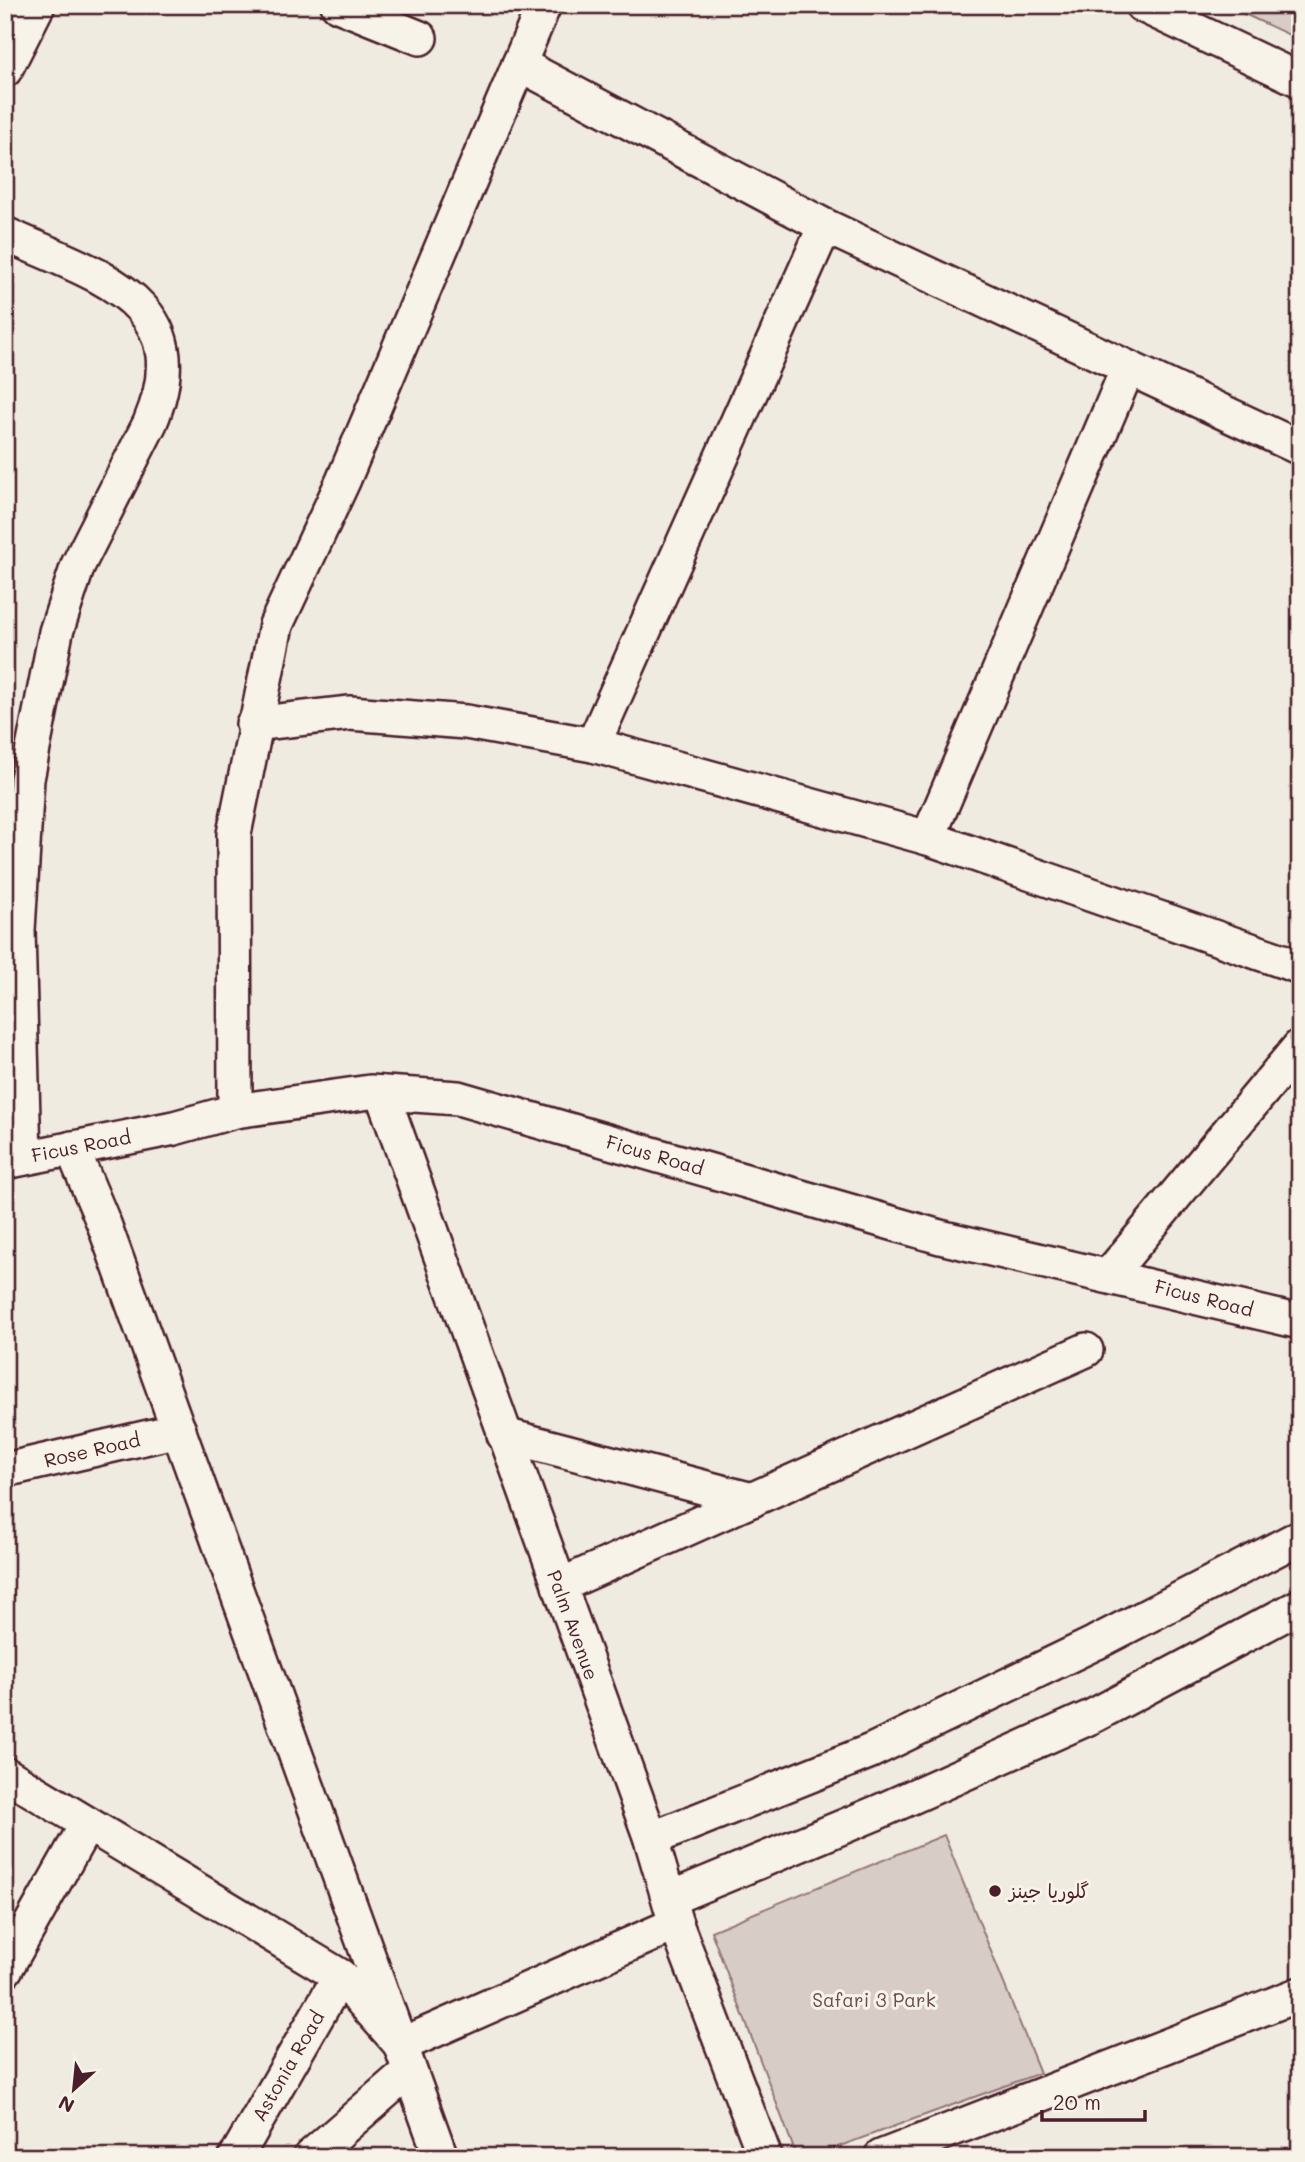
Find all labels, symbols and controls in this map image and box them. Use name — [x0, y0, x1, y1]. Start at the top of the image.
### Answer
street label: Ficus Road — [29, 1124, 133, 1167]
street label: Ficus Road — [603, 1129, 707, 1180]
street label: Ficus Road — [1152, 1273, 1256, 1322]
street label: Rose Road — [41, 1426, 142, 1473]
street label: Palm Avenue — [542, 1566, 605, 1683]
place label: گلوریا جینز — [1007, 1878, 1089, 1904]
marker: گلوریا جینز — [987, 1883, 1003, 1899]
park label: Safari 3 Park — [812, 1987, 936, 2012]
street label: Astonia Road — [246, 2006, 329, 2126]
north arrow — [38, 2054, 108, 2124]
scale bar — [1042, 2078, 1146, 2122]
text: 20 m — [1053, 2088, 1101, 2115]
text: N — [54, 2090, 78, 2119]

